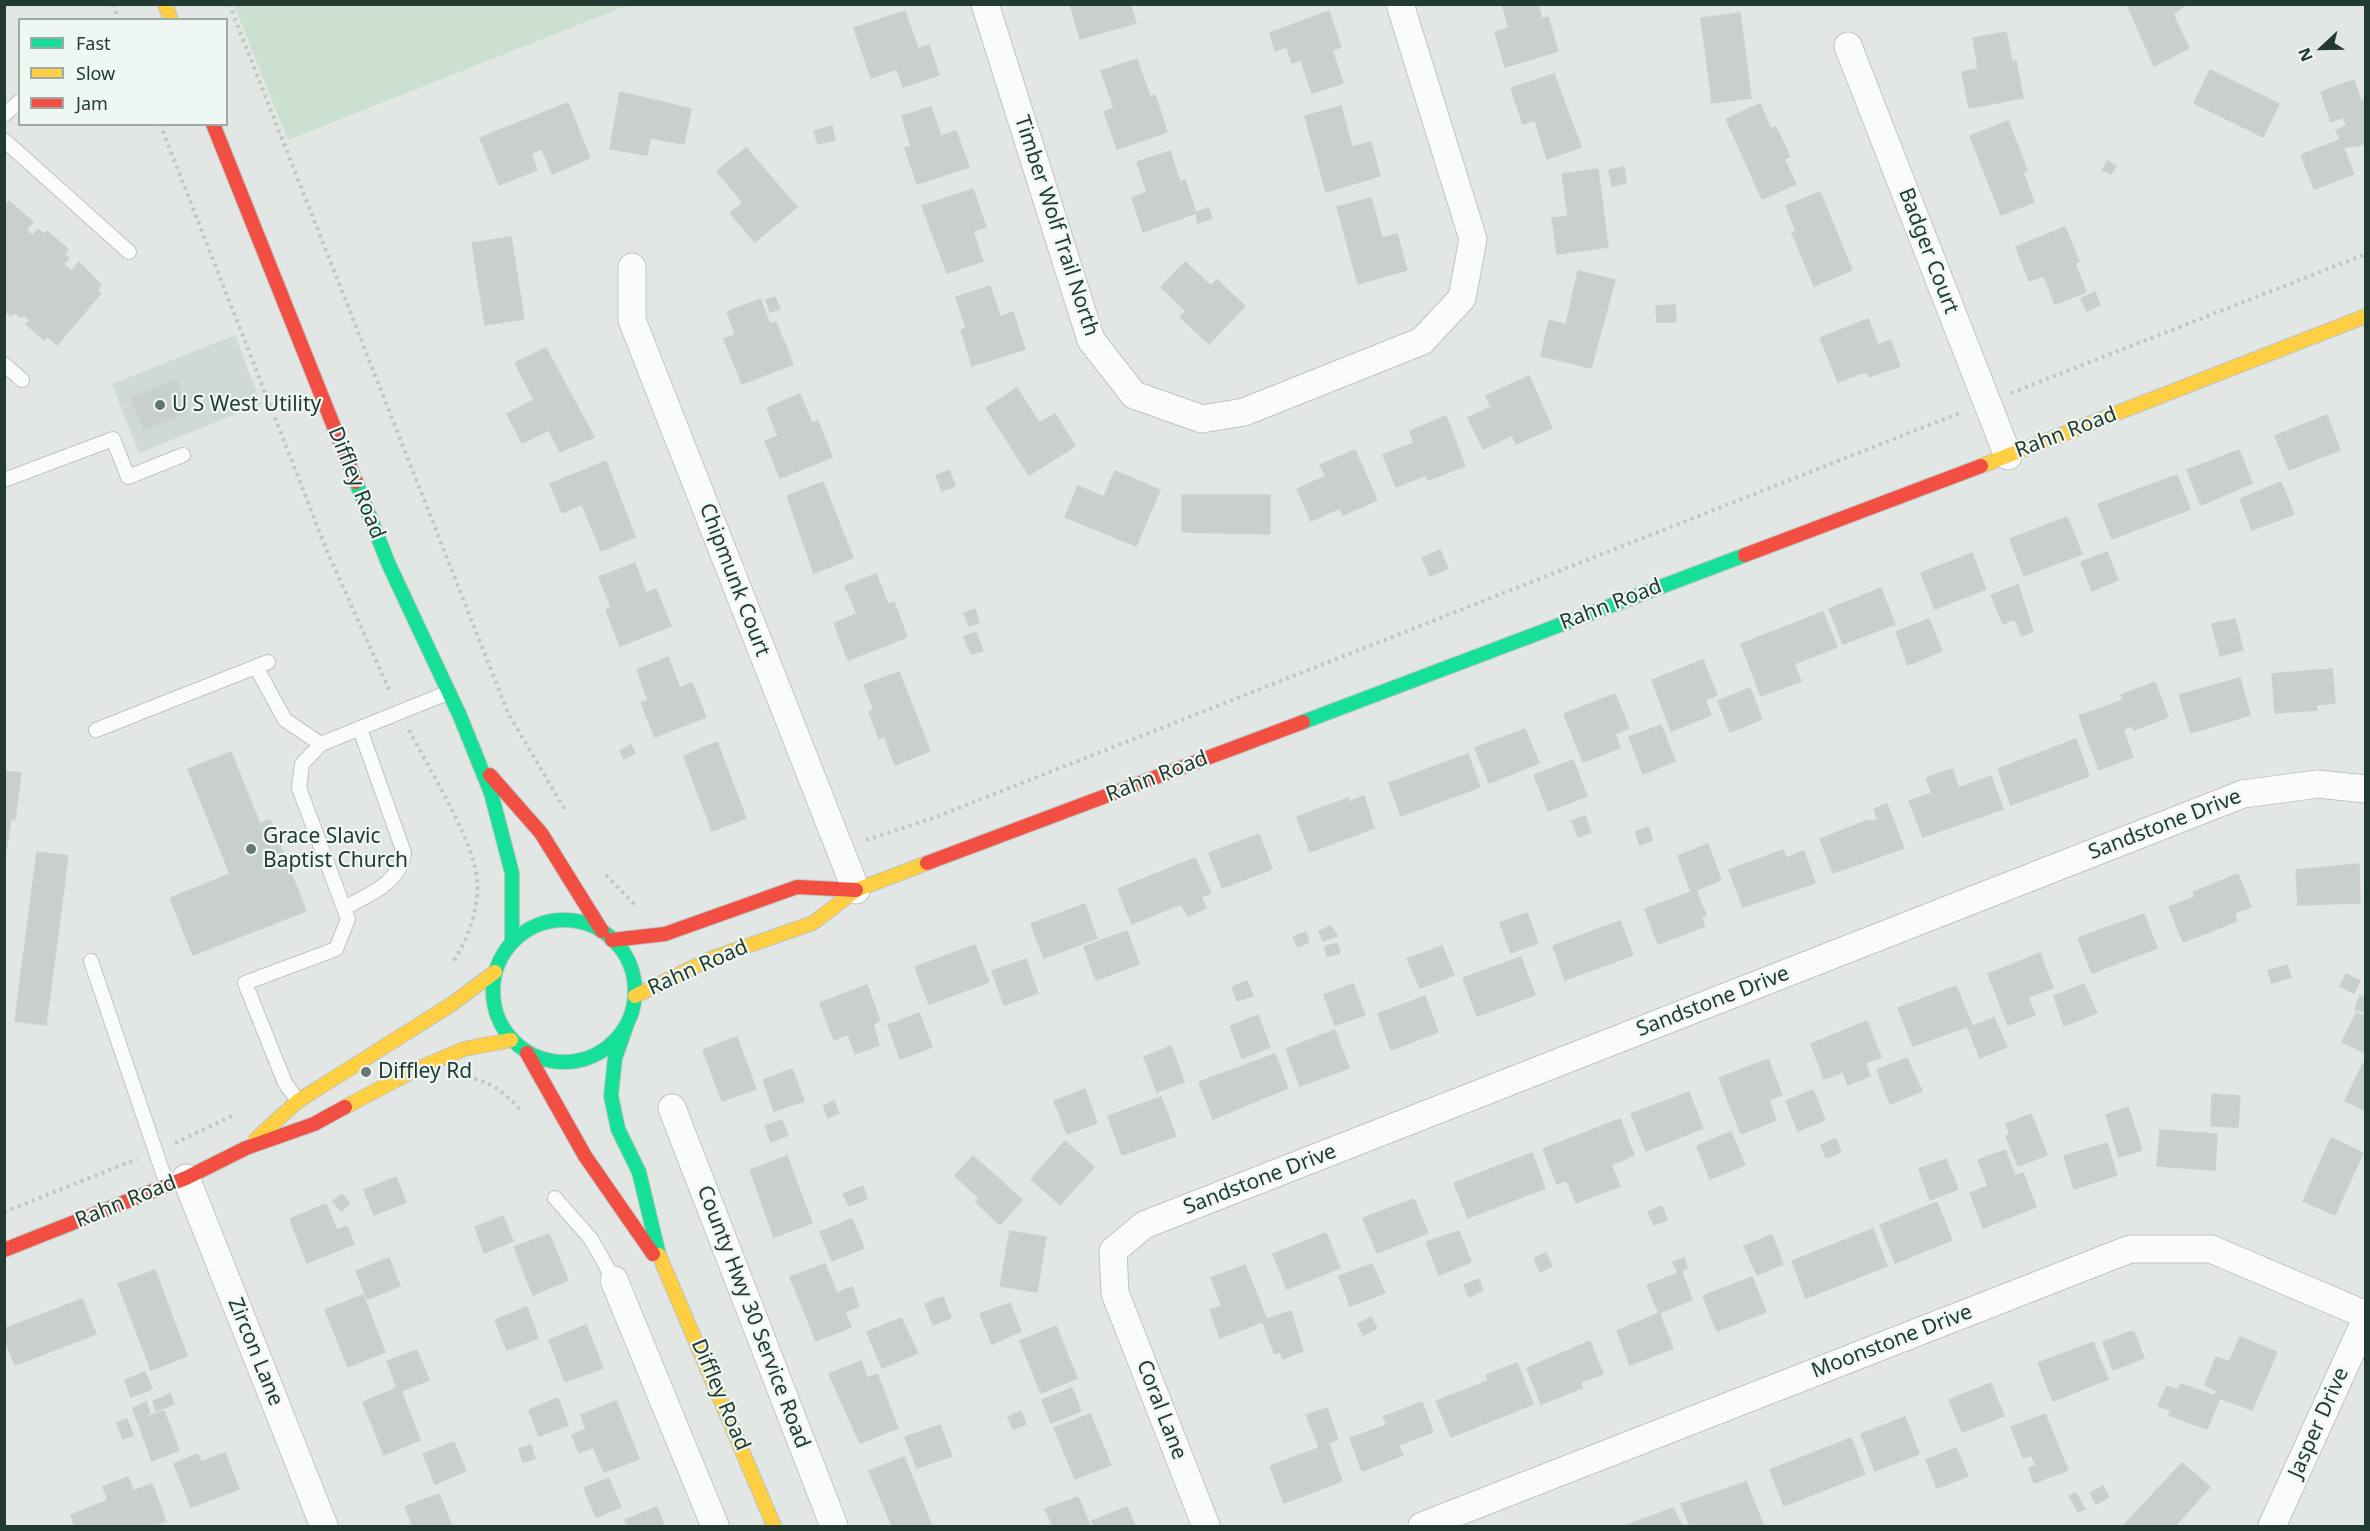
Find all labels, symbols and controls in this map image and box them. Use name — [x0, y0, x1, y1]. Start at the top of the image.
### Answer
legend — [18, 18, 228, 126]
north arrow — [2292, 18, 2352, 78]
text: Fast — [76, 31, 111, 55]
text: N — [2293, 45, 2318, 65]
text: Slow — [76, 61, 115, 85]
text: Jam — [76, 91, 108, 115]
street label: Timber Wolf Trail North — [1008, 113, 1104, 339]
street label: Badger Court — [1893, 185, 1963, 317]
place label: U S West Utility — [172, 392, 321, 418]
marker: U S West Utility — [153, 398, 167, 412]
street label: Rahn Road — [2012, 402, 2120, 464]
street label: Diffley Road — [322, 423, 390, 543]
street label: Chipmunk Court — [693, 500, 775, 660]
street label: Rahn Road — [1557, 574, 1665, 636]
street label: Rahn Road — [1103, 746, 1211, 808]
street label: Sandstone Drive — [2085, 784, 2245, 866]
place label: Grace Slavic Baptist Church — [263, 824, 408, 874]
marker: Grace Slavic Baptist Church — [244, 842, 258, 856]
street label: Rahn Road — [644, 935, 752, 1001]
street label: Sandstone Drive — [1633, 961, 1793, 1043]
place label: Diffley Rd — [378, 1059, 472, 1085]
marker: Diffley Rd — [359, 1065, 373, 1079]
street label: Sandstone Drive — [1180, 1139, 1340, 1221]
street label: Rahn Road — [72, 1170, 180, 1234]
street label: County Hwy 30 Service Road — [691, 1182, 815, 1452]
street label: Zircon Lane — [222, 1294, 288, 1410]
street label: Moonstone Drive — [1808, 1300, 1976, 1384]
street label: Diffley Road — [685, 1335, 755, 1455]
street label: Coral Lane — [1131, 1357, 1191, 1463]
street label: Jasper Drive — [2283, 1364, 2355, 1482]

